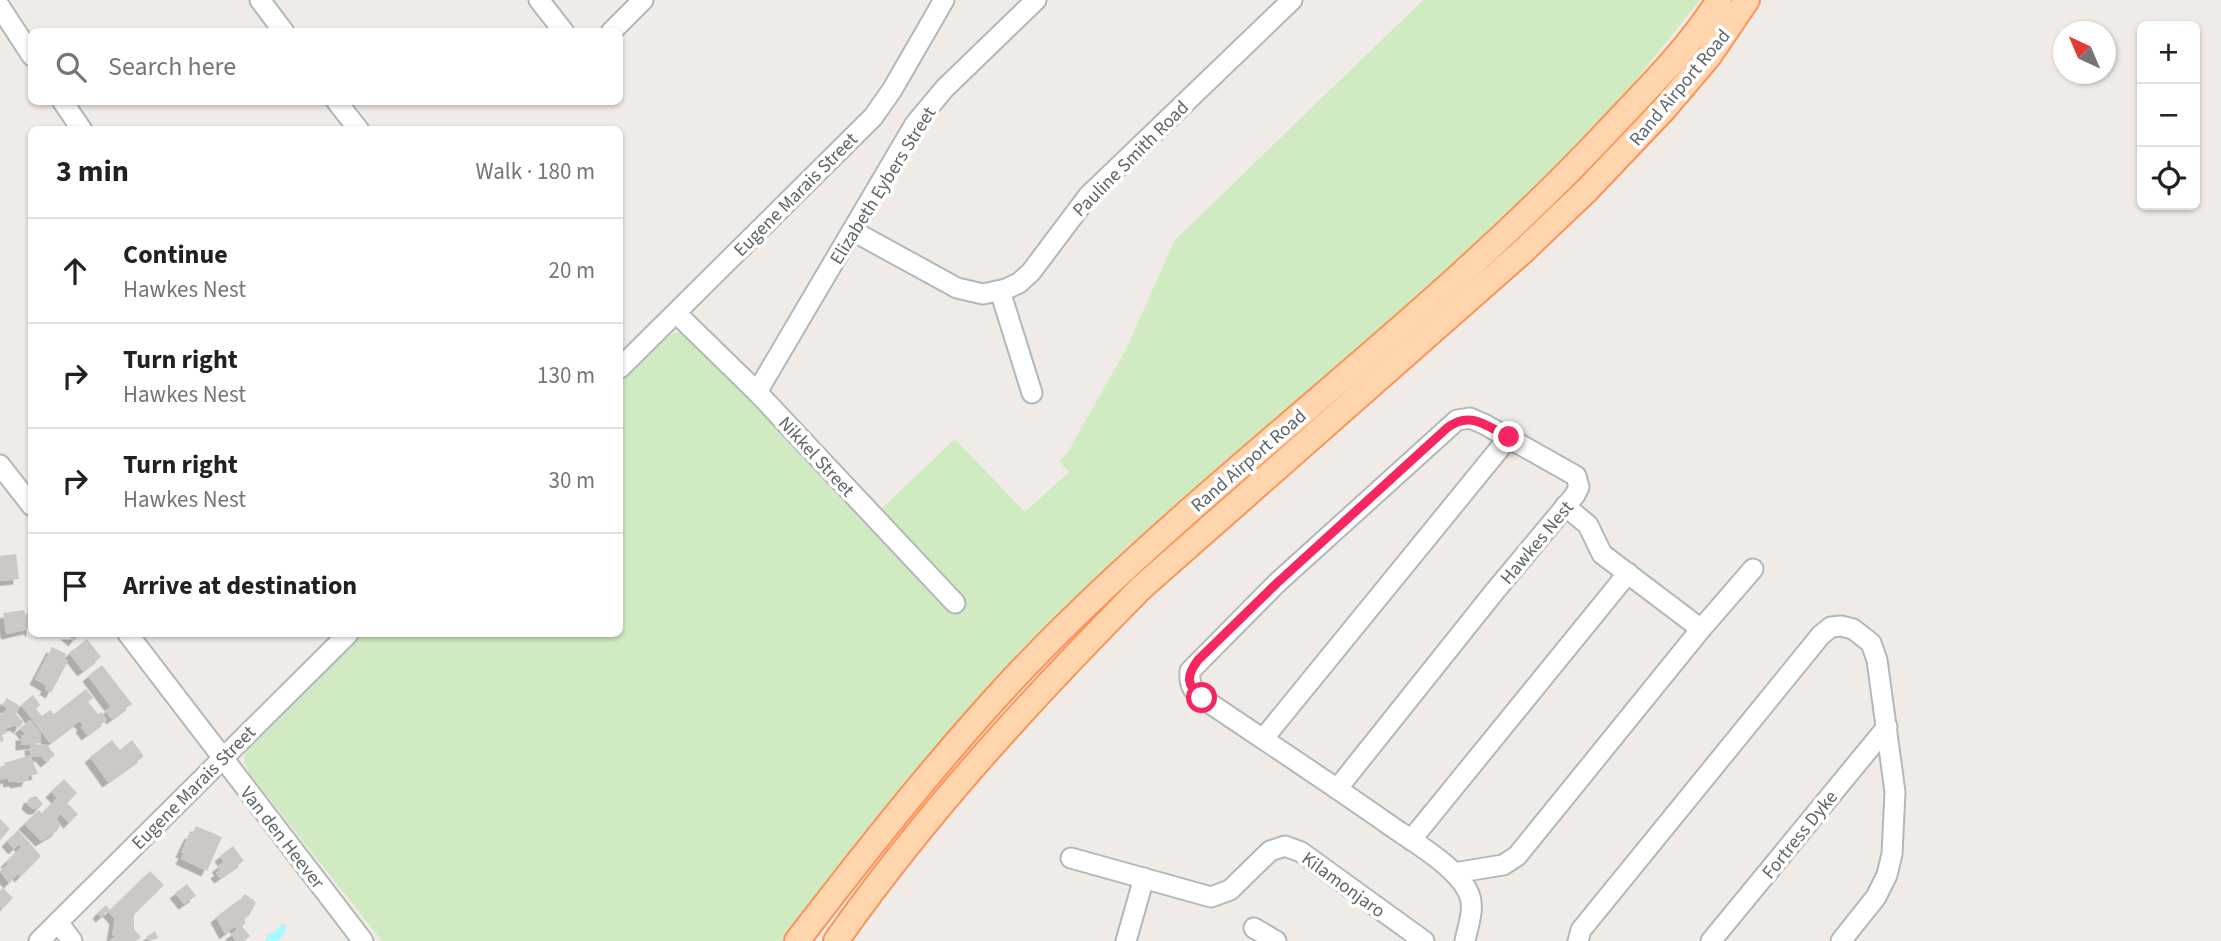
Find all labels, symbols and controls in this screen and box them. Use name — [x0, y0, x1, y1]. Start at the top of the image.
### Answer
north arrow — [2053, 21, 2116, 84]
map controls — [2137, 21, 2200, 210]
button: + — [2137, 21, 2200, 84]
street label: Rand Airport Road — [1623, 24, 1737, 152]
search box — [28, 28, 623, 105]
icon: search — [52, 48, 90, 86]
text: Search here — [108, 48, 236, 85]
button: − — [2137, 84, 2200, 147]
street label: Pauline Smith Road — [1067, 95, 1195, 223]
street label: Elizabeth Eybers Street — [824, 101, 943, 270]
street label: Eugene Marais Street — [728, 126, 865, 263]
button: locate — [2137, 147, 2200, 210]
text: 3 min — [56, 150, 129, 193]
text: Walk · 180 m — [476, 155, 595, 188]
text: Continue — [123, 236, 228, 273]
icon: ahead — [56, 252, 94, 290]
text: 20 m — [548, 254, 595, 287]
text: Hawkes Nest — [123, 273, 246, 306]
text: Turn right — [123, 341, 238, 378]
icon: right — [56, 357, 94, 395]
text: 130 m — [537, 359, 595, 392]
text: Hawkes Nest — [123, 378, 246, 411]
street label: Rand Airport Road — [1185, 403, 1313, 519]
street label: Nikkel Street — [772, 411, 861, 504]
route end — [1493, 421, 1524, 452]
text: Turn right — [123, 446, 238, 483]
icon: right — [56, 462, 94, 500]
text: 30 m — [548, 464, 595, 497]
text: Hawkes Nest — [123, 483, 246, 516]
street label: Hawkes Nest — [1494, 495, 1581, 591]
icon: arrive — [56, 567, 94, 605]
text: Arrive at destination — [123, 567, 357, 604]
route start — [1186, 682, 1217, 713]
street label: Eugene Marais Street — [126, 719, 263, 856]
street label: Van den Heever — [233, 781, 331, 895]
street label: Fortress Dyke — [1756, 785, 1844, 885]
street label: Kilamonjaro — [1296, 846, 1390, 925]

